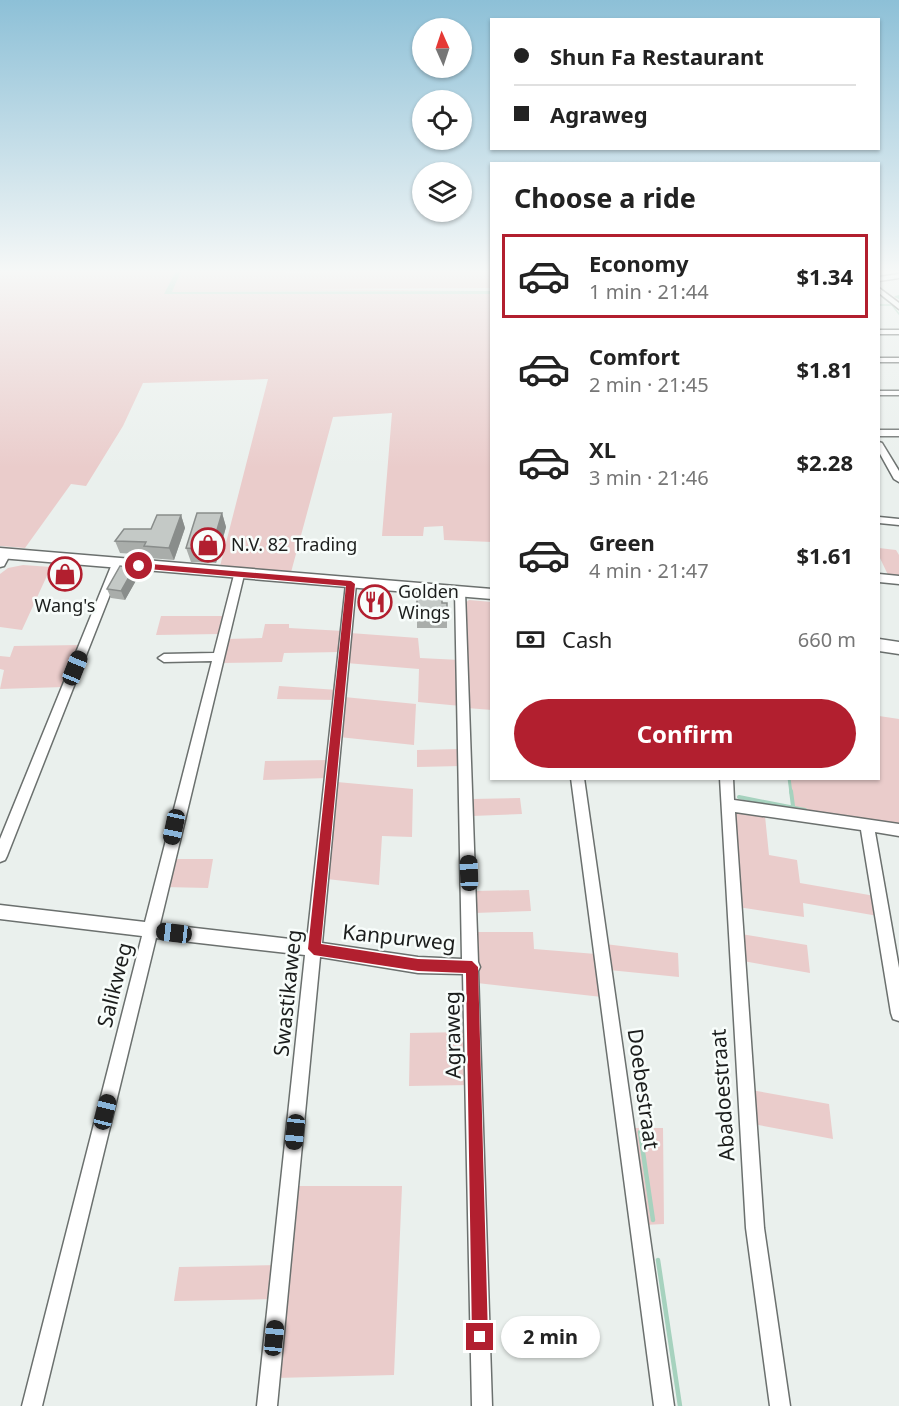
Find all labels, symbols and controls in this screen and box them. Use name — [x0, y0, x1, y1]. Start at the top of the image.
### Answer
north arrow — [412, 18, 472, 78]
map controls — [412, 18, 472, 222]
text: Shun Fa Restaurant — [550, 41, 764, 71]
button: locate — [412, 90, 472, 150]
text: Agraweg — [550, 99, 648, 129]
button: layers — [412, 162, 472, 222]
text: Choose a ride — [514, 179, 696, 216]
text: Economy — [589, 248, 688, 278]
icon: car — [517, 249, 571, 303]
text: $1.34 — [796, 261, 853, 291]
text: 1 min · 21:44 — [589, 278, 709, 305]
text: Comfort — [589, 341, 680, 371]
icon: car — [517, 342, 571, 396]
text: $1.81 — [796, 354, 853, 384]
text: 2 min · 21:45 — [589, 371, 709, 398]
text: XL — [589, 434, 616, 464]
icon: car — [517, 435, 571, 489]
text: $2.28 — [796, 447, 853, 477]
text: 3 min · 21:46 — [589, 464, 709, 491]
shop icon: N.V. 82 Trading — [190, 527, 226, 563]
text: Green — [589, 527, 655, 557]
icon: car — [517, 528, 571, 582]
place label: N.V. 82 Trading — [231, 532, 357, 556]
text: $1.61 — [796, 540, 853, 570]
route start — [125, 552, 152, 579]
shop icon: Wang's — [47, 556, 83, 592]
text: 4 min · 21:47 — [589, 557, 709, 584]
place label: Golden Wings — [398, 579, 459, 624]
restaurant icon: Golden Wings — [357, 584, 393, 620]
place label: Wang's — [35, 593, 95, 617]
icon: cash — [514, 623, 547, 656]
text: Cash — [562, 624, 612, 654]
text: 660 m — [798, 626, 856, 653]
car — [60, 648, 90, 688]
button: Confirm — [514, 699, 856, 768]
car — [161, 808, 187, 846]
car — [459, 855, 479, 891]
street label: Kanpurweg — [341, 917, 457, 957]
car — [155, 922, 193, 944]
street label: Swastikaweg — [266, 928, 308, 1058]
street label: Salikweg — [90, 939, 138, 1030]
street label: Agraweg — [437, 991, 467, 1079]
street label: Doebestraat — [622, 1027, 666, 1151]
street label: Abadoestraat — [703, 1028, 741, 1162]
car — [92, 1092, 118, 1132]
car — [284, 1113, 306, 1151]
callout: 2 min — [501, 1316, 600, 1358]
car — [263, 1319, 285, 1357]
route end — [466, 1323, 493, 1350]
text: 2 min — [523, 1323, 578, 1350]

